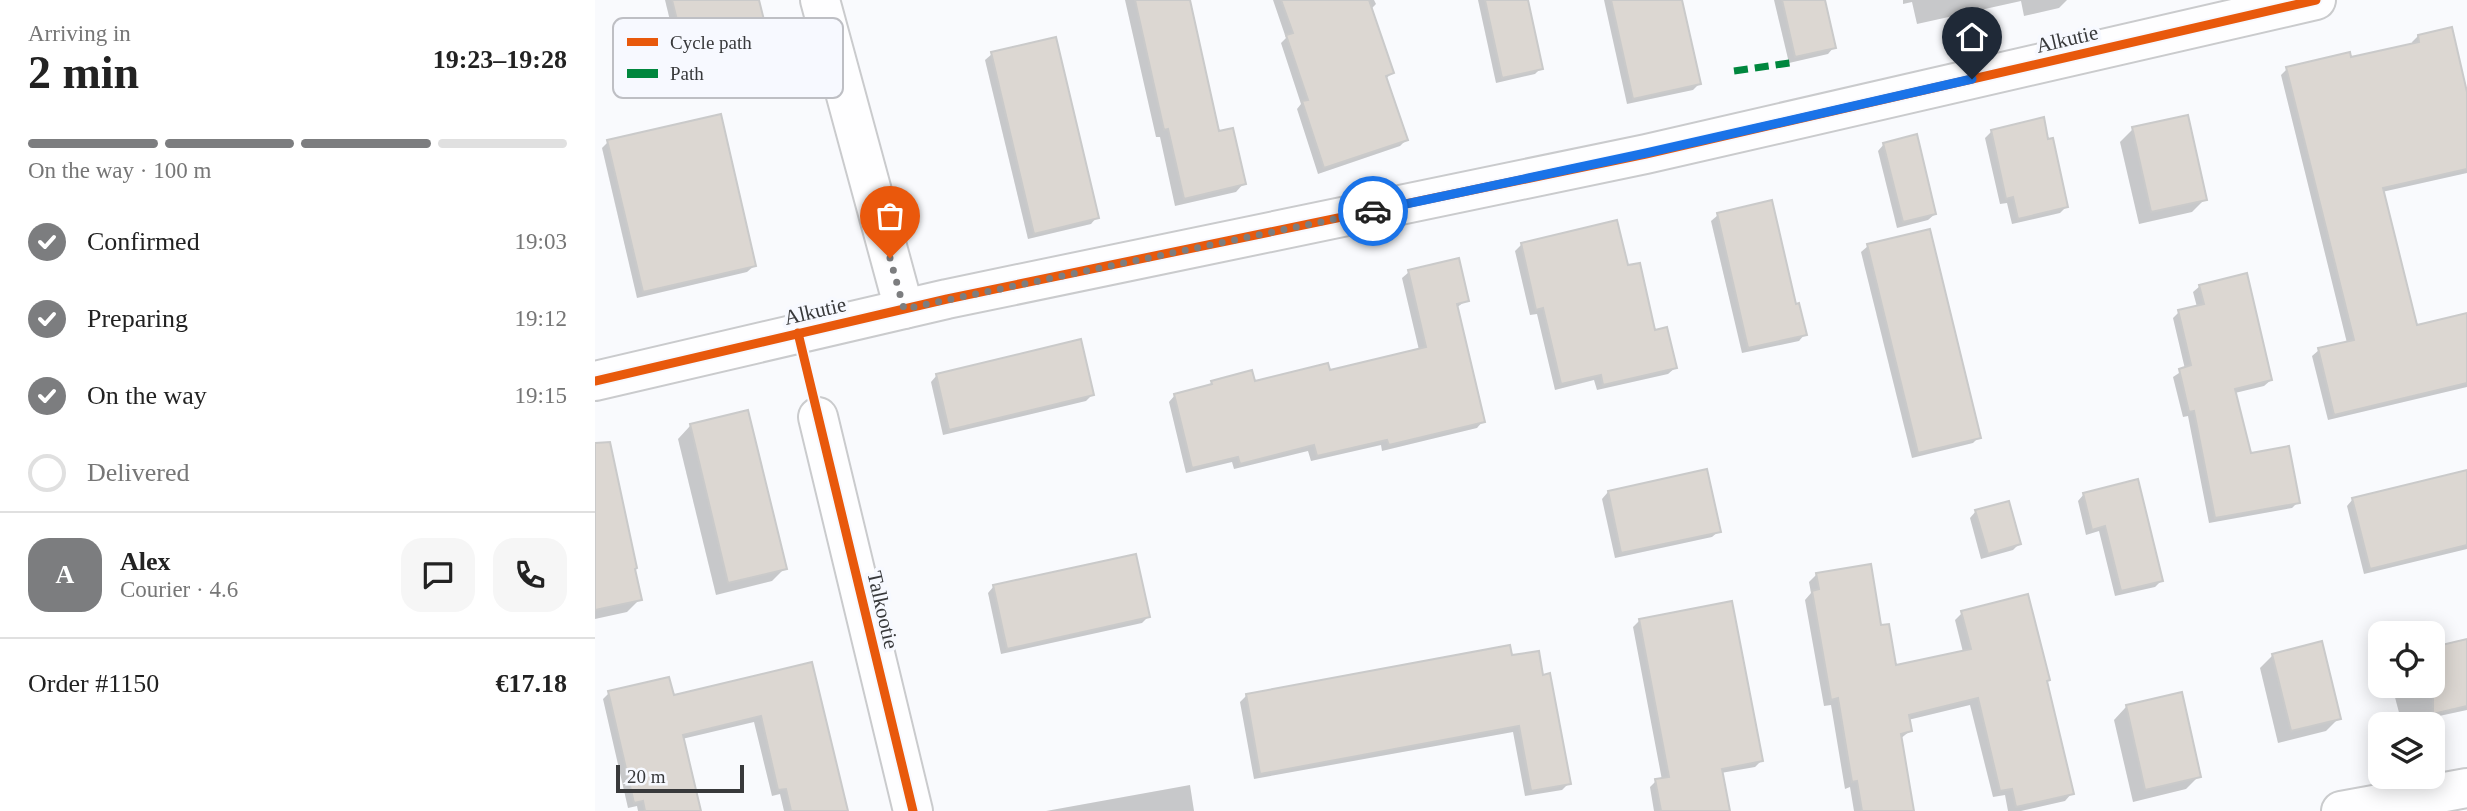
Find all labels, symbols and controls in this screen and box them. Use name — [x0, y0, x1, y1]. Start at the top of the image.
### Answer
pin — [1942, 7, 2002, 79]
legend — [613, 18, 843, 98]
icon: home — [1953, 18, 1991, 56]
street label: Alkutie — [2034, 20, 2100, 58]
text: Arriving in — [28, 21, 131, 46]
text: Cycle path — [670, 32, 752, 53]
text: 19:23–19:28 — [433, 45, 567, 74]
text: 2 min — [28, 47, 139, 98]
text: Path — [670, 63, 704, 84]
text: On the way · 100 m — [28, 158, 211, 183]
courier — [1338, 176, 1408, 246]
pin — [860, 186, 920, 258]
icon: car — [1354, 192, 1392, 230]
icon: bag — [871, 197, 909, 235]
icon: check — [28, 223, 66, 261]
text: Confirmed — [87, 227, 200, 256]
text: 19:03 — [515, 229, 567, 254]
street label: Alkutie — [782, 292, 848, 330]
icon: check — [28, 300, 66, 338]
text: Preparing — [87, 304, 188, 333]
text: 19:12 — [515, 306, 567, 331]
icon: check — [28, 377, 66, 415]
text: On the way — [87, 381, 207, 410]
text: 19:15 — [515, 383, 567, 408]
text: Delivered — [87, 458, 190, 487]
button: chat — [401, 538, 475, 612]
button: phone — [493, 538, 567, 612]
text: Alex — [120, 547, 171, 576]
text: A — [56, 560, 74, 589]
street label: Talkootie — [862, 569, 904, 651]
text: Courier · 4.6 — [120, 577, 238, 602]
map controls — [2368, 621, 2445, 789]
button: locate — [2368, 621, 2445, 698]
text: Order #1150 — [28, 669, 159, 698]
text: €17.18 — [496, 669, 567, 698]
button: layers — [2368, 712, 2445, 789]
scale bar — [616, 762, 744, 794]
text: 20 m — [627, 766, 666, 787]

